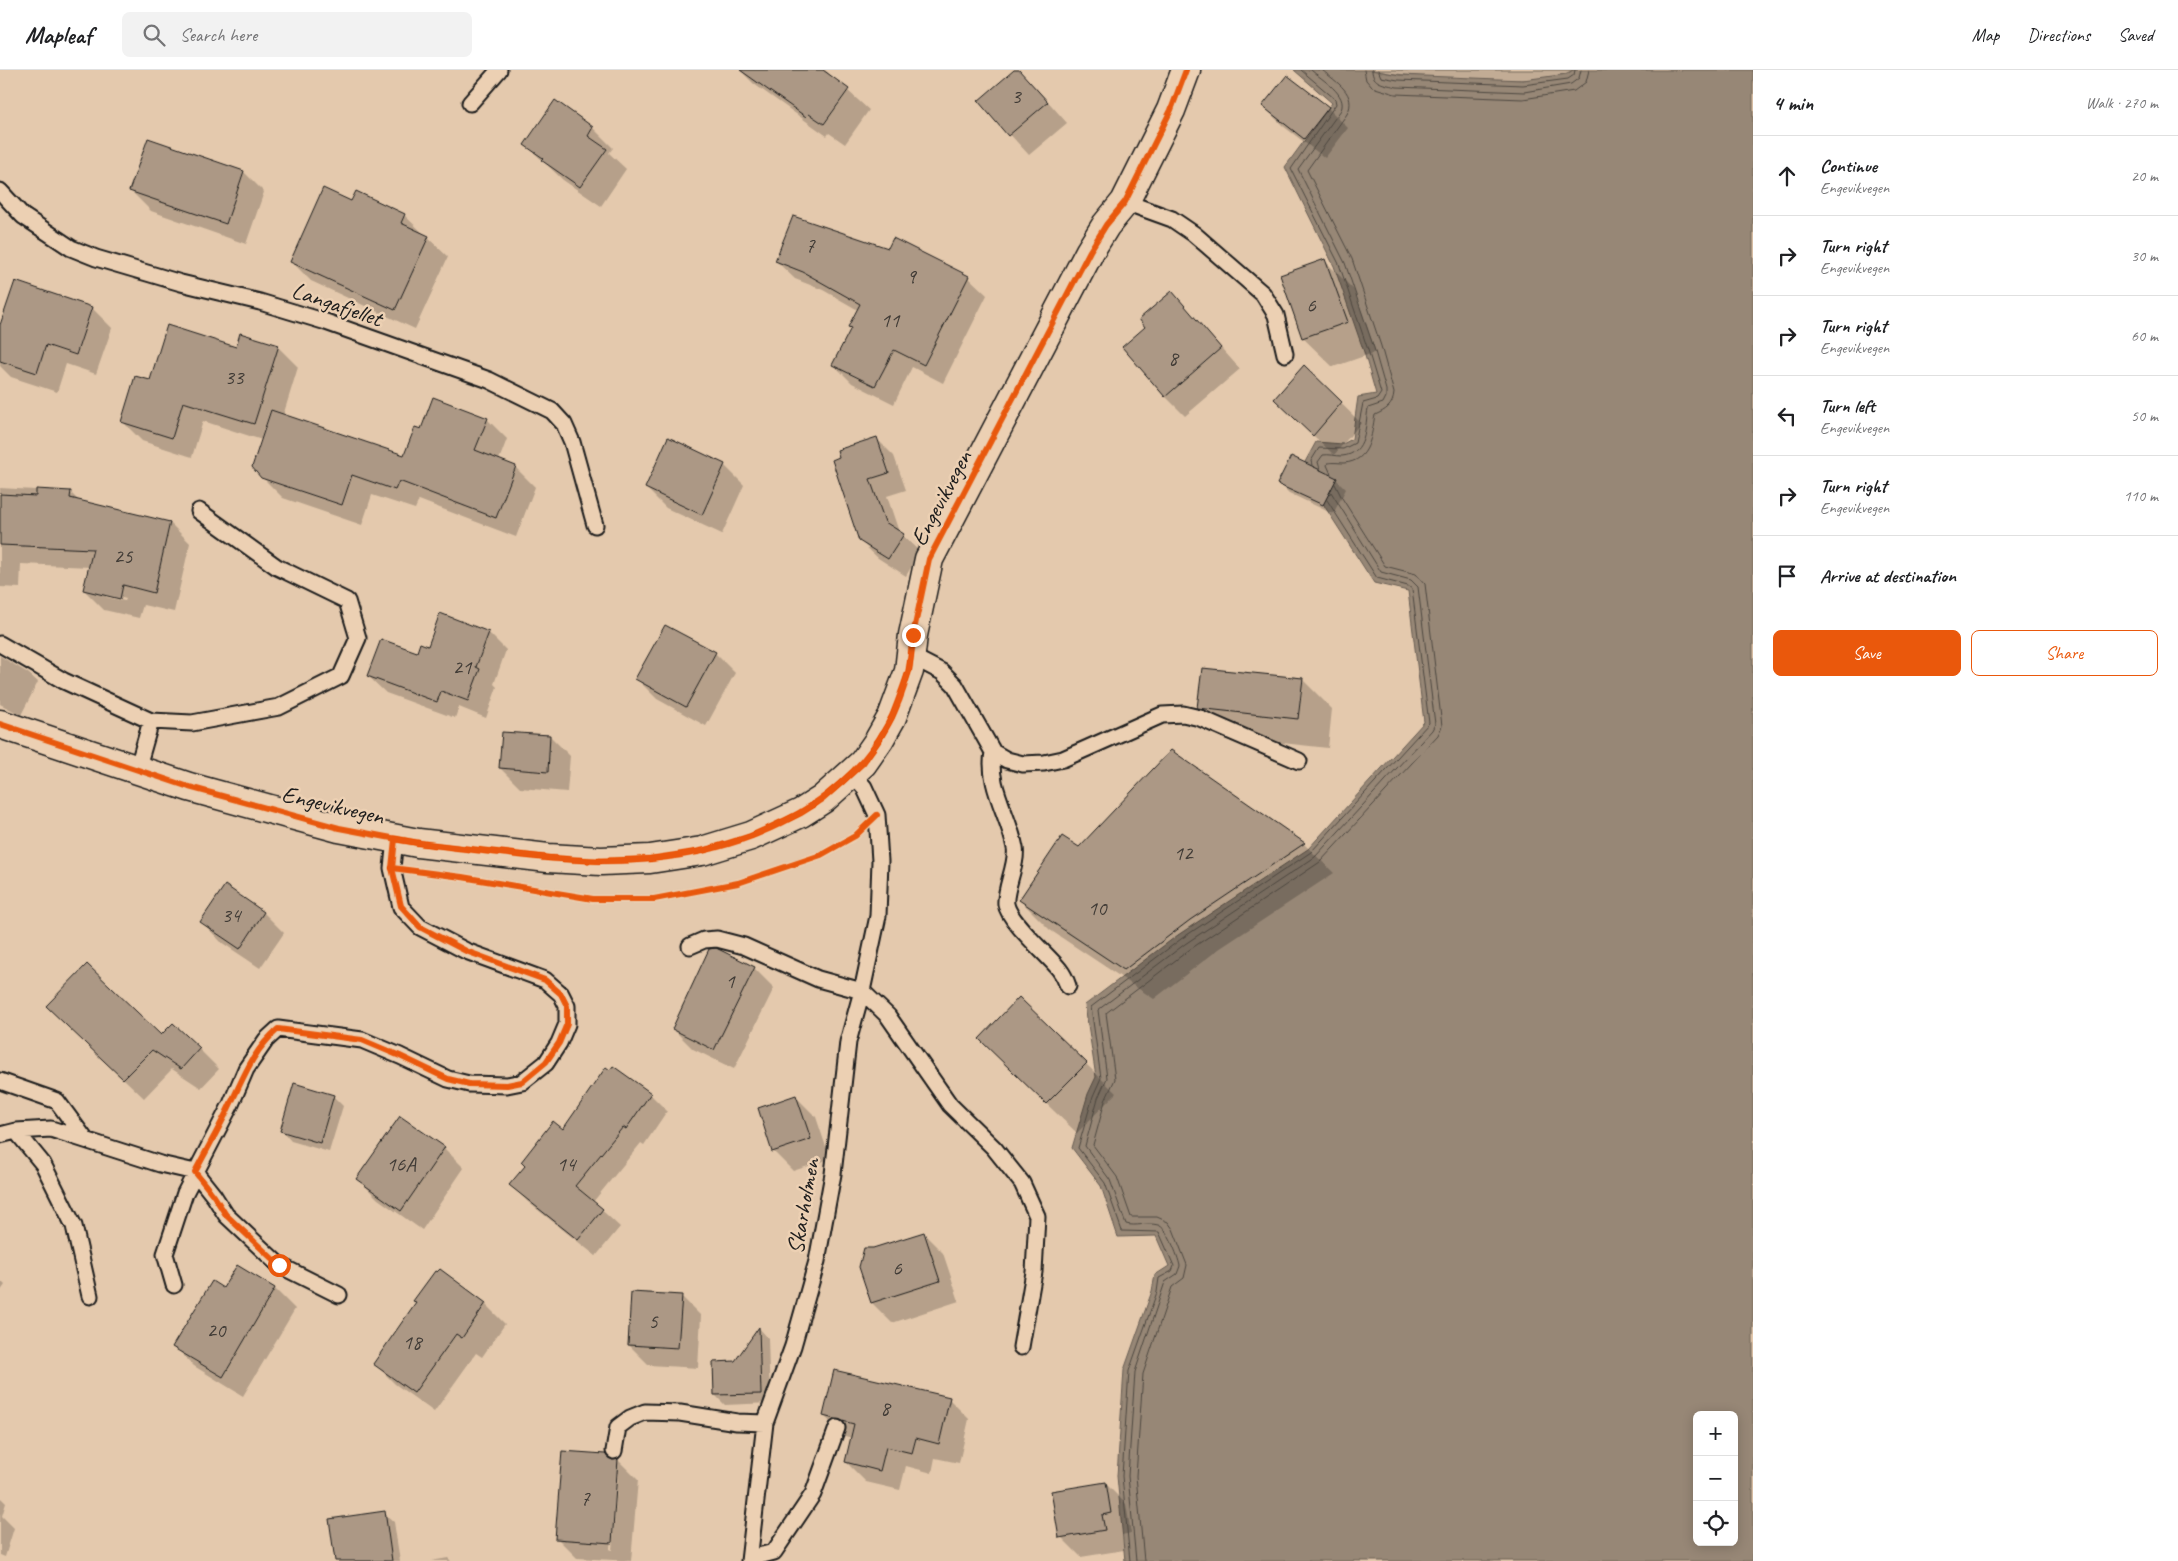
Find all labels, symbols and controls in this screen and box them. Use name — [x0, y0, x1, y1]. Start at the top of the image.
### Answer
search box — [122, 12, 472, 57]
text: Mapleaf — [25, 20, 92, 50]
icon: search — [140, 21, 168, 49]
text: Search here — [180, 23, 257, 47]
text: Map — [1972, 24, 1999, 46]
text: Directions — [2027, 24, 2090, 46]
text: Saved — [2118, 24, 2153, 46]
house number: 3 — [1011, 83, 1022, 109]
text: 4 min — [1773, 90, 1813, 116]
text: Walk · 270 m — [2086, 93, 2158, 113]
text: Continue — [1820, 154, 1877, 178]
icon: ahead — [1773, 162, 1801, 190]
text: 20 m — [2131, 166, 2158, 186]
text: Engevikvegen — [1820, 178, 1889, 198]
house number: 7 — [805, 232, 816, 258]
text: Turn right — [1820, 234, 1887, 258]
icon: right — [1773, 242, 1801, 270]
text: 30 m — [2131, 246, 2158, 266]
text: Engevikvegen — [1820, 258, 1889, 278]
house number: 9 — [906, 263, 917, 289]
street label: Langafjellet — [288, 275, 388, 334]
house number: 6 — [1306, 292, 1316, 318]
house number: 11 — [881, 307, 901, 333]
text: Turn right — [1820, 314, 1887, 338]
icon: right — [1773, 322, 1801, 350]
text: 60 m — [2131, 326, 2158, 346]
text: Engevikvegen — [1820, 338, 1889, 358]
house number: 8 — [1168, 345, 1180, 371]
house number: 33 — [225, 364, 245, 390]
text: Turn left — [1820, 394, 1875, 418]
icon: left — [1773, 402, 1801, 430]
text: 50 m — [2131, 406, 2158, 426]
text: Engevikvegen — [1820, 418, 1889, 438]
street label: Engevikvegen — [903, 444, 979, 551]
text: Turn right — [1820, 474, 1887, 498]
icon: right — [1773, 482, 1801, 510]
text: 110 m — [2124, 486, 2158, 506]
text: Engevikvegen — [1820, 498, 1889, 518]
house number: 25 — [114, 543, 134, 569]
icon: arrive — [1773, 562, 1801, 590]
text: Arrive at destination — [1820, 564, 1956, 588]
route end — [902, 624, 925, 647]
button: Save — [1773, 630, 1961, 676]
button: Share — [1971, 630, 2158, 676]
house number: 21 — [453, 654, 473, 680]
street label: Engevikvegen — [279, 779, 388, 832]
house number: 12 — [1174, 840, 1194, 866]
house number: 10 — [1088, 895, 1108, 921]
house number: 34 — [222, 902, 243, 928]
house number: 1 — [725, 968, 736, 994]
house number: 16A — [386, 1151, 417, 1177]
house number: 14 — [557, 1151, 578, 1177]
street label: Skarholmen — [780, 1155, 826, 1256]
route start — [268, 1254, 291, 1277]
house number: 6 — [892, 1255, 902, 1281]
house number: 5 — [648, 1308, 659, 1334]
house number: 20 — [207, 1317, 227, 1343]
house number: 18 — [403, 1329, 424, 1355]
house number: 8 — [880, 1395, 892, 1421]
map controls — [1693, 1411, 1738, 1546]
button: + — [1693, 1411, 1738, 1456]
button: − — [1693, 1456, 1738, 1501]
house number: 7 — [580, 1485, 591, 1511]
button: locate — [1693, 1501, 1738, 1546]

